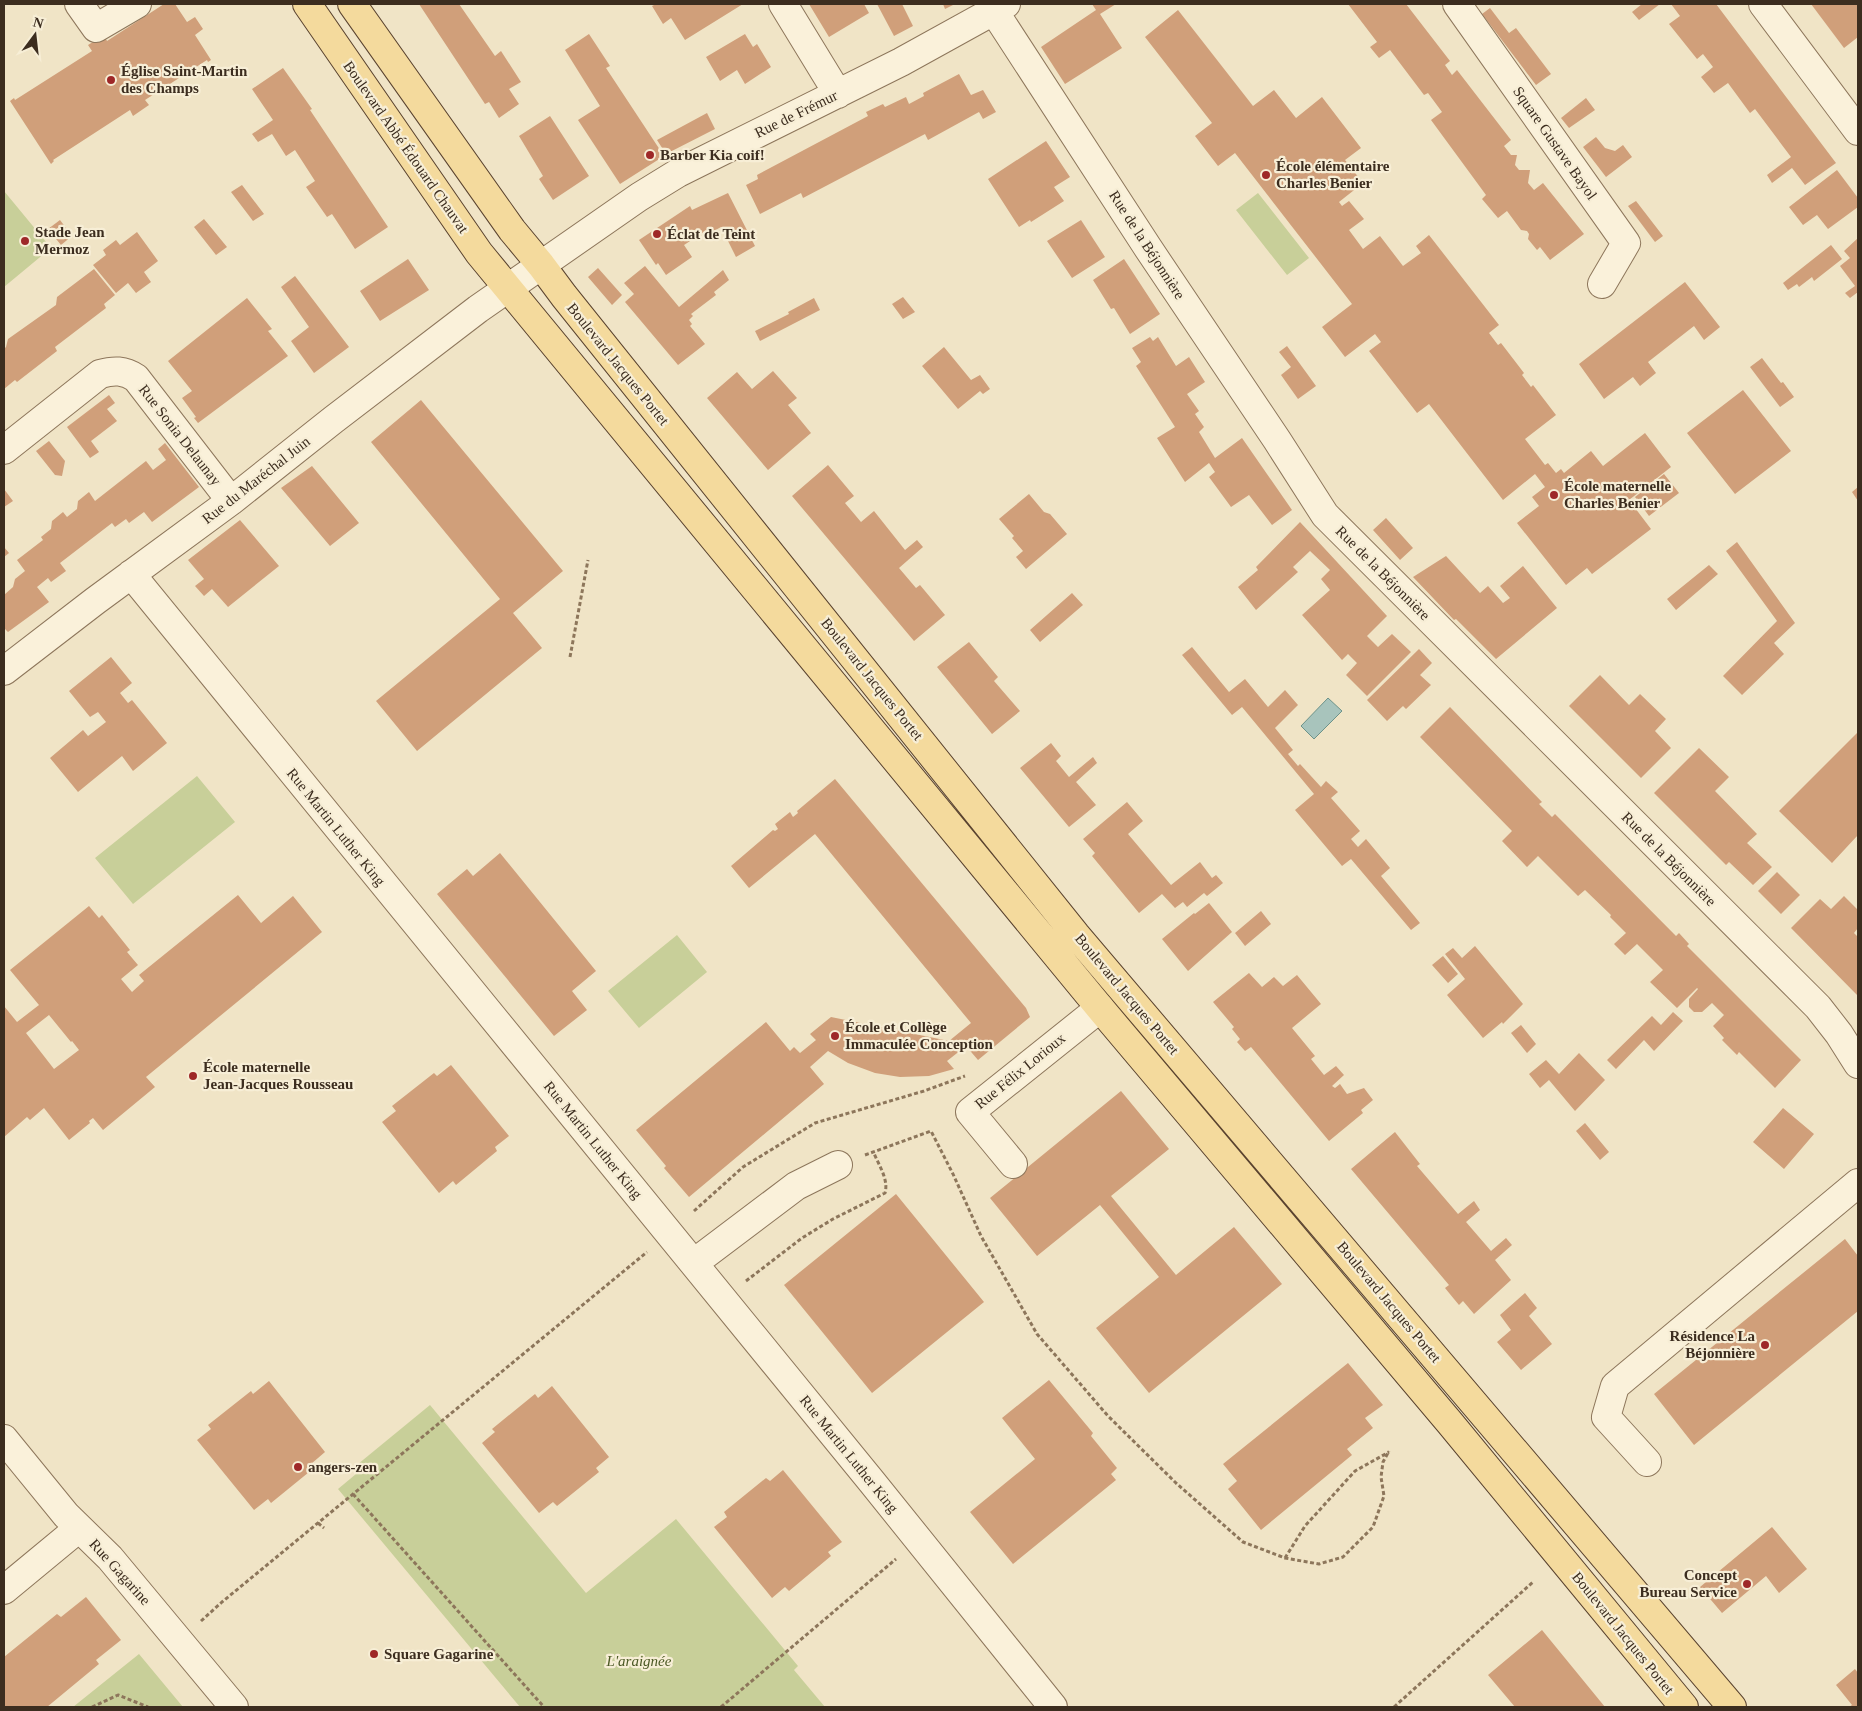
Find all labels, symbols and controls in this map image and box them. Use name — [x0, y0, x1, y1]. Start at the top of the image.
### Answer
north arrow — [10, 10, 60, 60]
text: N — [31, 14, 45, 31]
street label: Boulevard Abbé Édouard Chauvat — [340, 58, 472, 237]
place label: Église Saint-Martin des Champs — [121, 63, 248, 96]
marker: Église Saint-Martin des Champs — [105, 74, 117, 86]
street label: Square Gustave Bayol — [1510, 83, 1600, 203]
street label: Rue de Frémur — [752, 87, 840, 141]
place label: Barber Kia coif! — [660, 147, 765, 163]
marker: Barber Kia coif! — [644, 149, 656, 161]
place label: École élémentaire Charles Benier — [1276, 158, 1390, 191]
marker: École élémentaire Charles Benier — [1260, 169, 1272, 181]
street label: Rue de la Béjonnière — [1106, 188, 1188, 303]
place label: Stade Jean Mermoz — [35, 224, 105, 257]
place label: Éclat de Teint — [667, 226, 755, 242]
marker: Éclat de Teint — [651, 228, 663, 240]
marker: Stade Jean Mermoz — [19, 235, 31, 247]
street label: Boulevard Jacques Portet — [564, 300, 673, 429]
street label: Rue Sonia Delaunay — [136, 381, 225, 489]
street label: Rue du Maréchal Juin — [199, 433, 313, 527]
place label: École maternelle Charles Benier — [1564, 478, 1671, 511]
marker: École maternelle Charles Benier — [1548, 489, 1560, 501]
street label: Rue de la Béjonnière — [1333, 523, 1434, 624]
street label: Boulevard Jacques Portet — [818, 615, 927, 744]
street label: Rue Martin Luther King — [284, 765, 389, 889]
street label: Rue de la Béjonnière — [1619, 809, 1720, 910]
street label: Boulevard Jacques Portet — [1072, 930, 1183, 1058]
place label: École et Collège Immaculée Conception — [845, 1019, 994, 1052]
marker: École et Collège Immaculée Conception — [829, 1030, 841, 1042]
street label: Rue Félix Lorioux — [972, 1030, 1068, 1112]
place label: École maternelle Jean-Jacques Rousseau — [203, 1059, 353, 1092]
marker: École maternelle Jean-Jacques Rousseau — [187, 1070, 199, 1082]
street label: Rue Martin Luther King — [541, 1078, 646, 1202]
street label: Boulevard Jacques Portet — [1334, 1238, 1445, 1366]
place label: Résidence La Béjonnière — [1670, 1328, 1755, 1361]
marker: Résidence La Béjonnière — [1759, 1339, 1771, 1351]
street label: Rue Martin Luther King — [797, 1392, 902, 1516]
place label: angers-zen — [308, 1459, 378, 1475]
marker: angers-zen — [292, 1461, 304, 1473]
street label: Rue Gagarine — [86, 1536, 154, 1608]
place label: Concept Bureau Service — [1639, 1567, 1737, 1600]
street label: Boulevard Jacques Portet — [1569, 1569, 1678, 1698]
marker: Concept Bureau Service — [1741, 1578, 1753, 1590]
place label: Square Gagarine — [384, 1646, 494, 1662]
marker: Square Gagarine — [368, 1648, 380, 1660]
park label: L'araignée — [606, 1653, 672, 1669]

